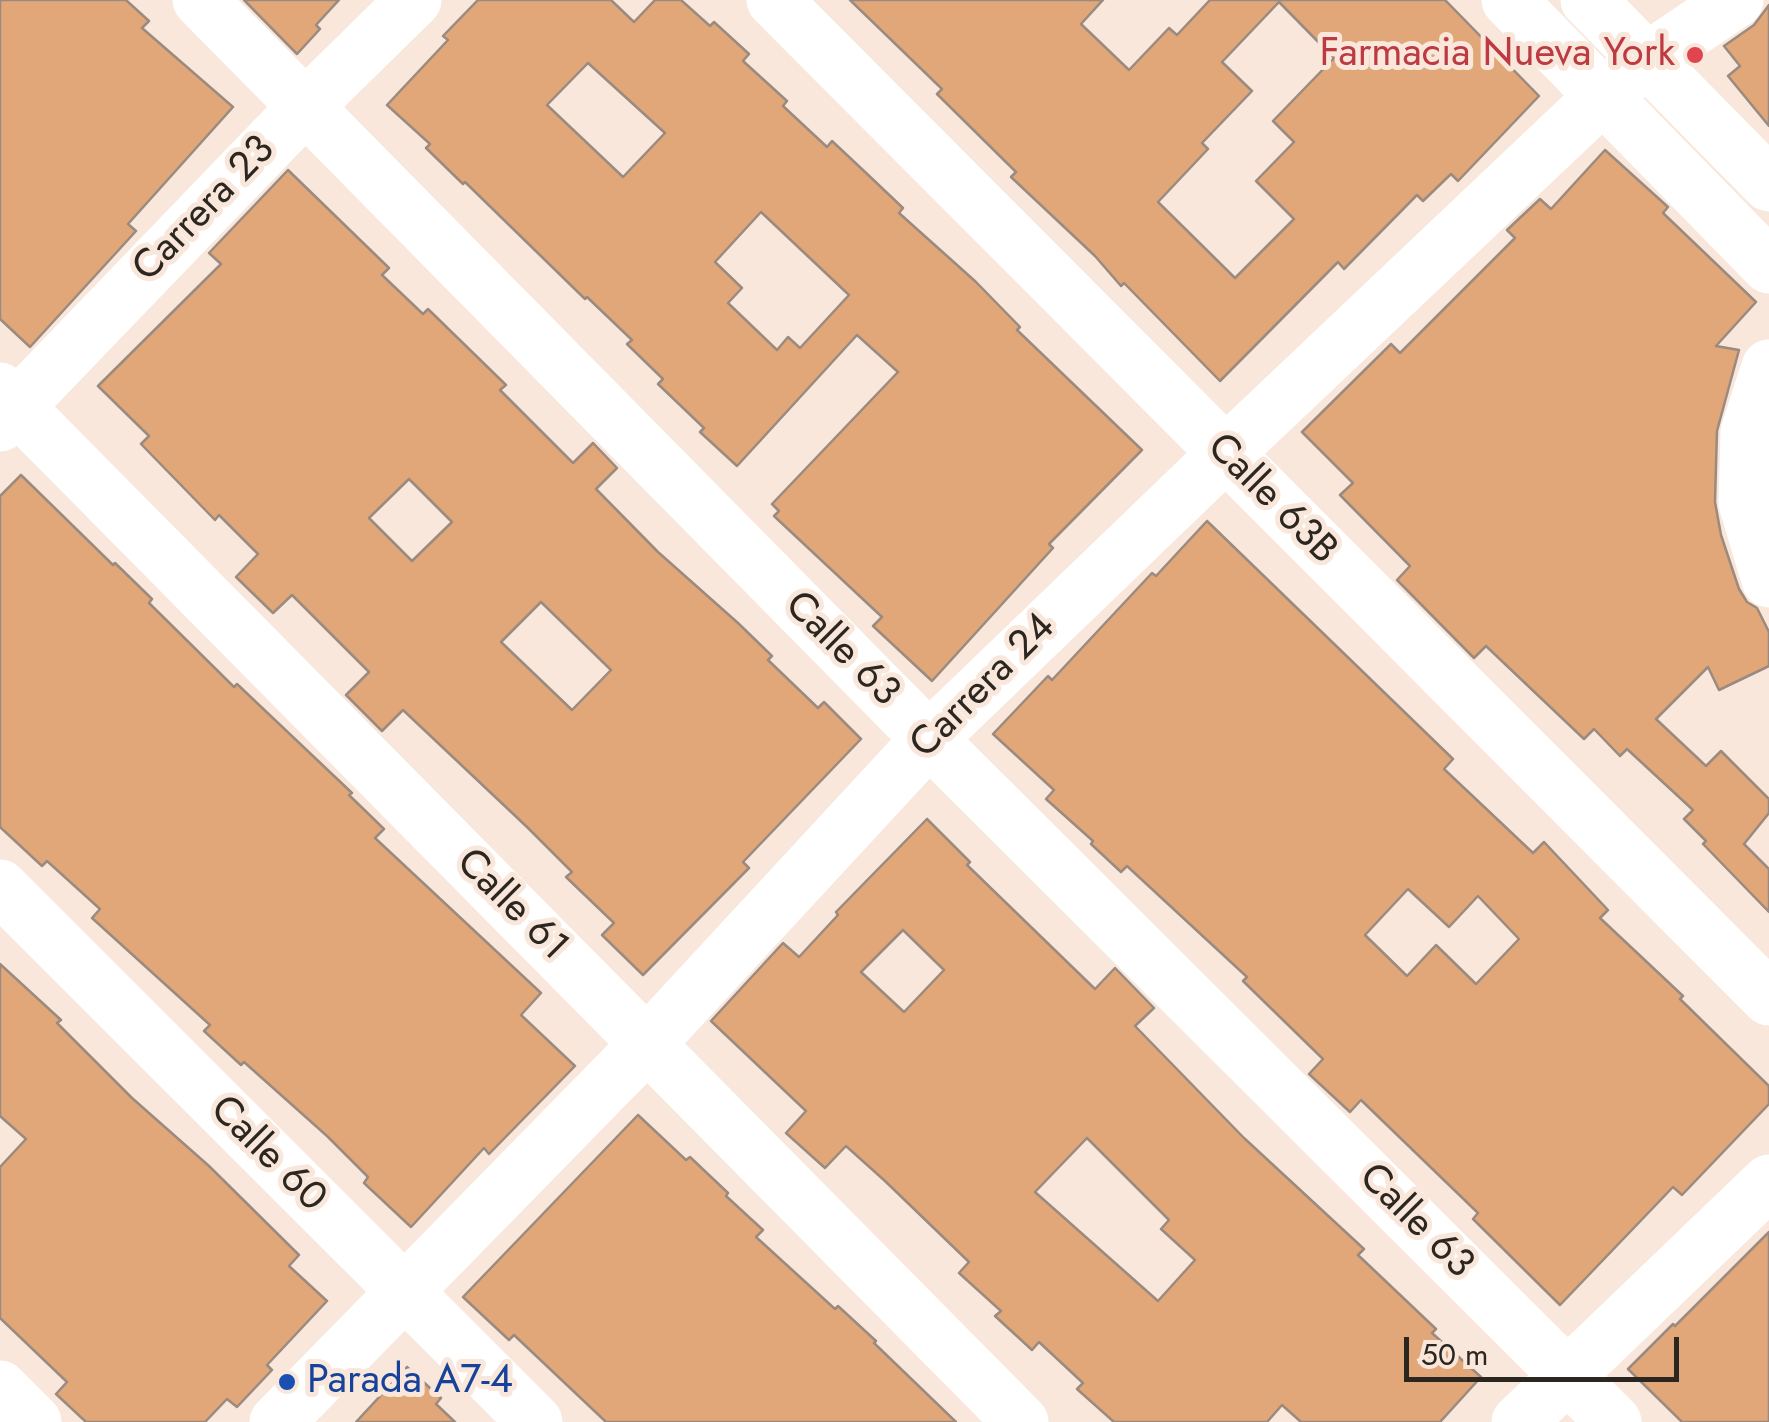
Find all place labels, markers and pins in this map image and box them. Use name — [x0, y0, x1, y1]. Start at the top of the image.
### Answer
place label: Farmacia Nueva York — [1320, 31, 1675, 79]
marker: Farmacia Nueva York — [1684, 44, 1706, 66]
place label: Parada A7-4 — [307, 1358, 513, 1406]
marker: Parada A7-4 — [276, 1371, 298, 1393]

